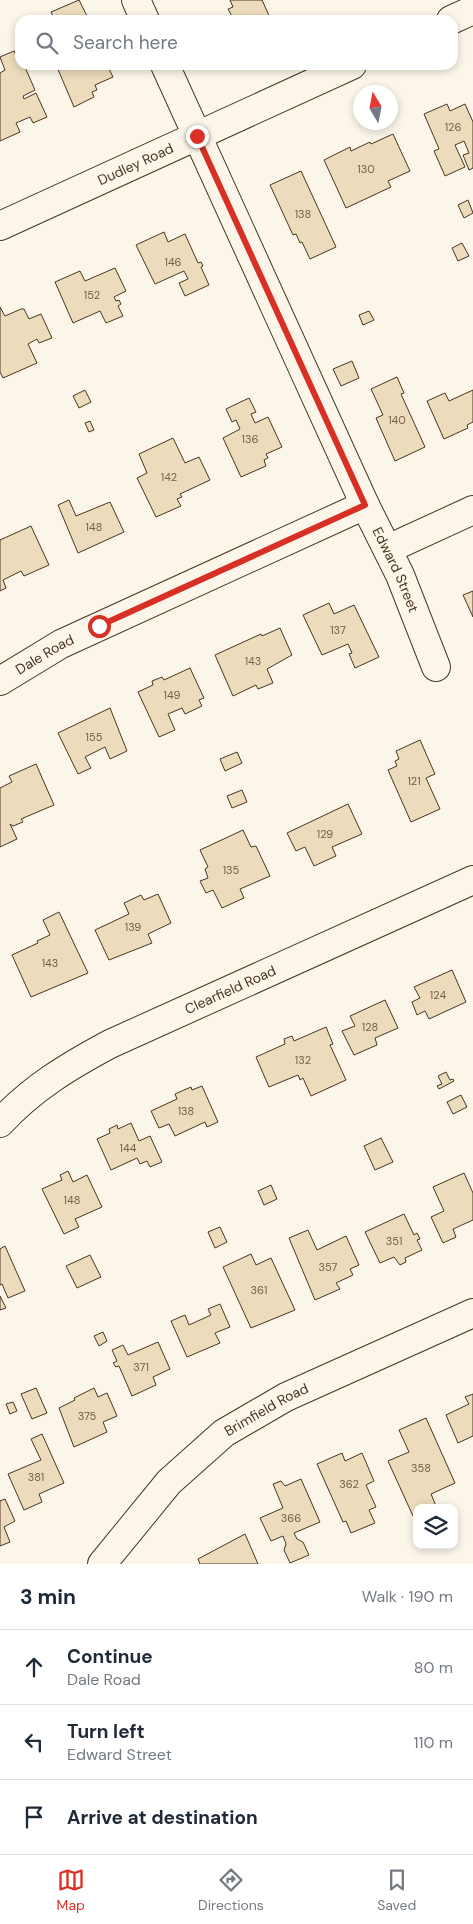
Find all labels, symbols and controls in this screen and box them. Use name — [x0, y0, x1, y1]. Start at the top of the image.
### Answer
search box — [15, 15, 458, 70]
icon: search — [33, 29, 61, 57]
text: Search here — [73, 30, 178, 55]
north arrow — [353, 85, 398, 130]
house number: 126 — [445, 120, 461, 134]
route end — [186, 125, 209, 148]
street label: Dudley Road — [95, 139, 176, 189]
house number: 130 — [357, 162, 375, 176]
house number: 138 — [295, 207, 311, 221]
house number: 146 — [164, 255, 182, 269]
house number: 152 — [84, 288, 100, 302]
house number: 140 — [388, 413, 406, 427]
house number: 136 — [242, 432, 259, 446]
house number: 142 — [161, 470, 177, 484]
house number: 148 — [86, 520, 102, 534]
street label: Edward Street — [368, 524, 423, 615]
route start — [88, 615, 111, 638]
house number: 137 — [330, 623, 346, 637]
street label: Dale Road — [12, 630, 77, 679]
house number: 143 — [245, 654, 261, 668]
house number: 149 — [163, 688, 181, 702]
house number: 155 — [86, 730, 103, 744]
house number: 121 — [407, 774, 421, 788]
house number: 129 — [317, 827, 333, 841]
house number: 135 — [223, 863, 240, 877]
house number: 139 — [125, 920, 141, 934]
house number: 143 — [42, 956, 58, 970]
street label: Clearfield Road — [182, 961, 279, 1018]
house number: 124 — [430, 988, 446, 1002]
house number: 128 — [362, 1020, 378, 1034]
house number: 132 — [295, 1053, 311, 1067]
house number: 138 — [178, 1104, 194, 1118]
house number: 144 — [120, 1141, 137, 1155]
house number: 148 — [64, 1193, 80, 1207]
house number: 351 — [386, 1234, 402, 1248]
house number: 357 — [319, 1260, 338, 1274]
house number: 361 — [251, 1283, 267, 1297]
house number: 371 — [133, 1360, 149, 1374]
street label: Brimfield Road — [221, 1379, 311, 1440]
house number: 375 — [78, 1409, 97, 1423]
house number: 358 — [411, 1461, 431, 1475]
house number: 381 — [28, 1470, 44, 1484]
house number: 362 — [339, 1477, 359, 1491]
map controls — [413, 1504, 458, 1549]
button: layers — [413, 1504, 458, 1549]
house number: 366 — [281, 1511, 301, 1525]
text: 3 min — [20, 1583, 76, 1611]
text: Walk · 190 m — [362, 1586, 453, 1607]
text: Continue — [67, 1644, 153, 1669]
icon: ahead — [20, 1653, 48, 1681]
text: 80 m — [414, 1657, 453, 1678]
text: Dale Road — [67, 1669, 141, 1690]
text: Turn left — [67, 1719, 145, 1744]
icon: left — [20, 1728, 48, 1756]
text: 110 m — [414, 1732, 453, 1753]
text: Edward Street — [67, 1744, 172, 1765]
icon: arrive — [20, 1803, 48, 1831]
text: Arrive at destination — [67, 1805, 258, 1830]
tab: Map — [57, 1866, 85, 1914]
tab: Directions — [198, 1866, 264, 1914]
tab: Saved — [377, 1866, 416, 1914]

